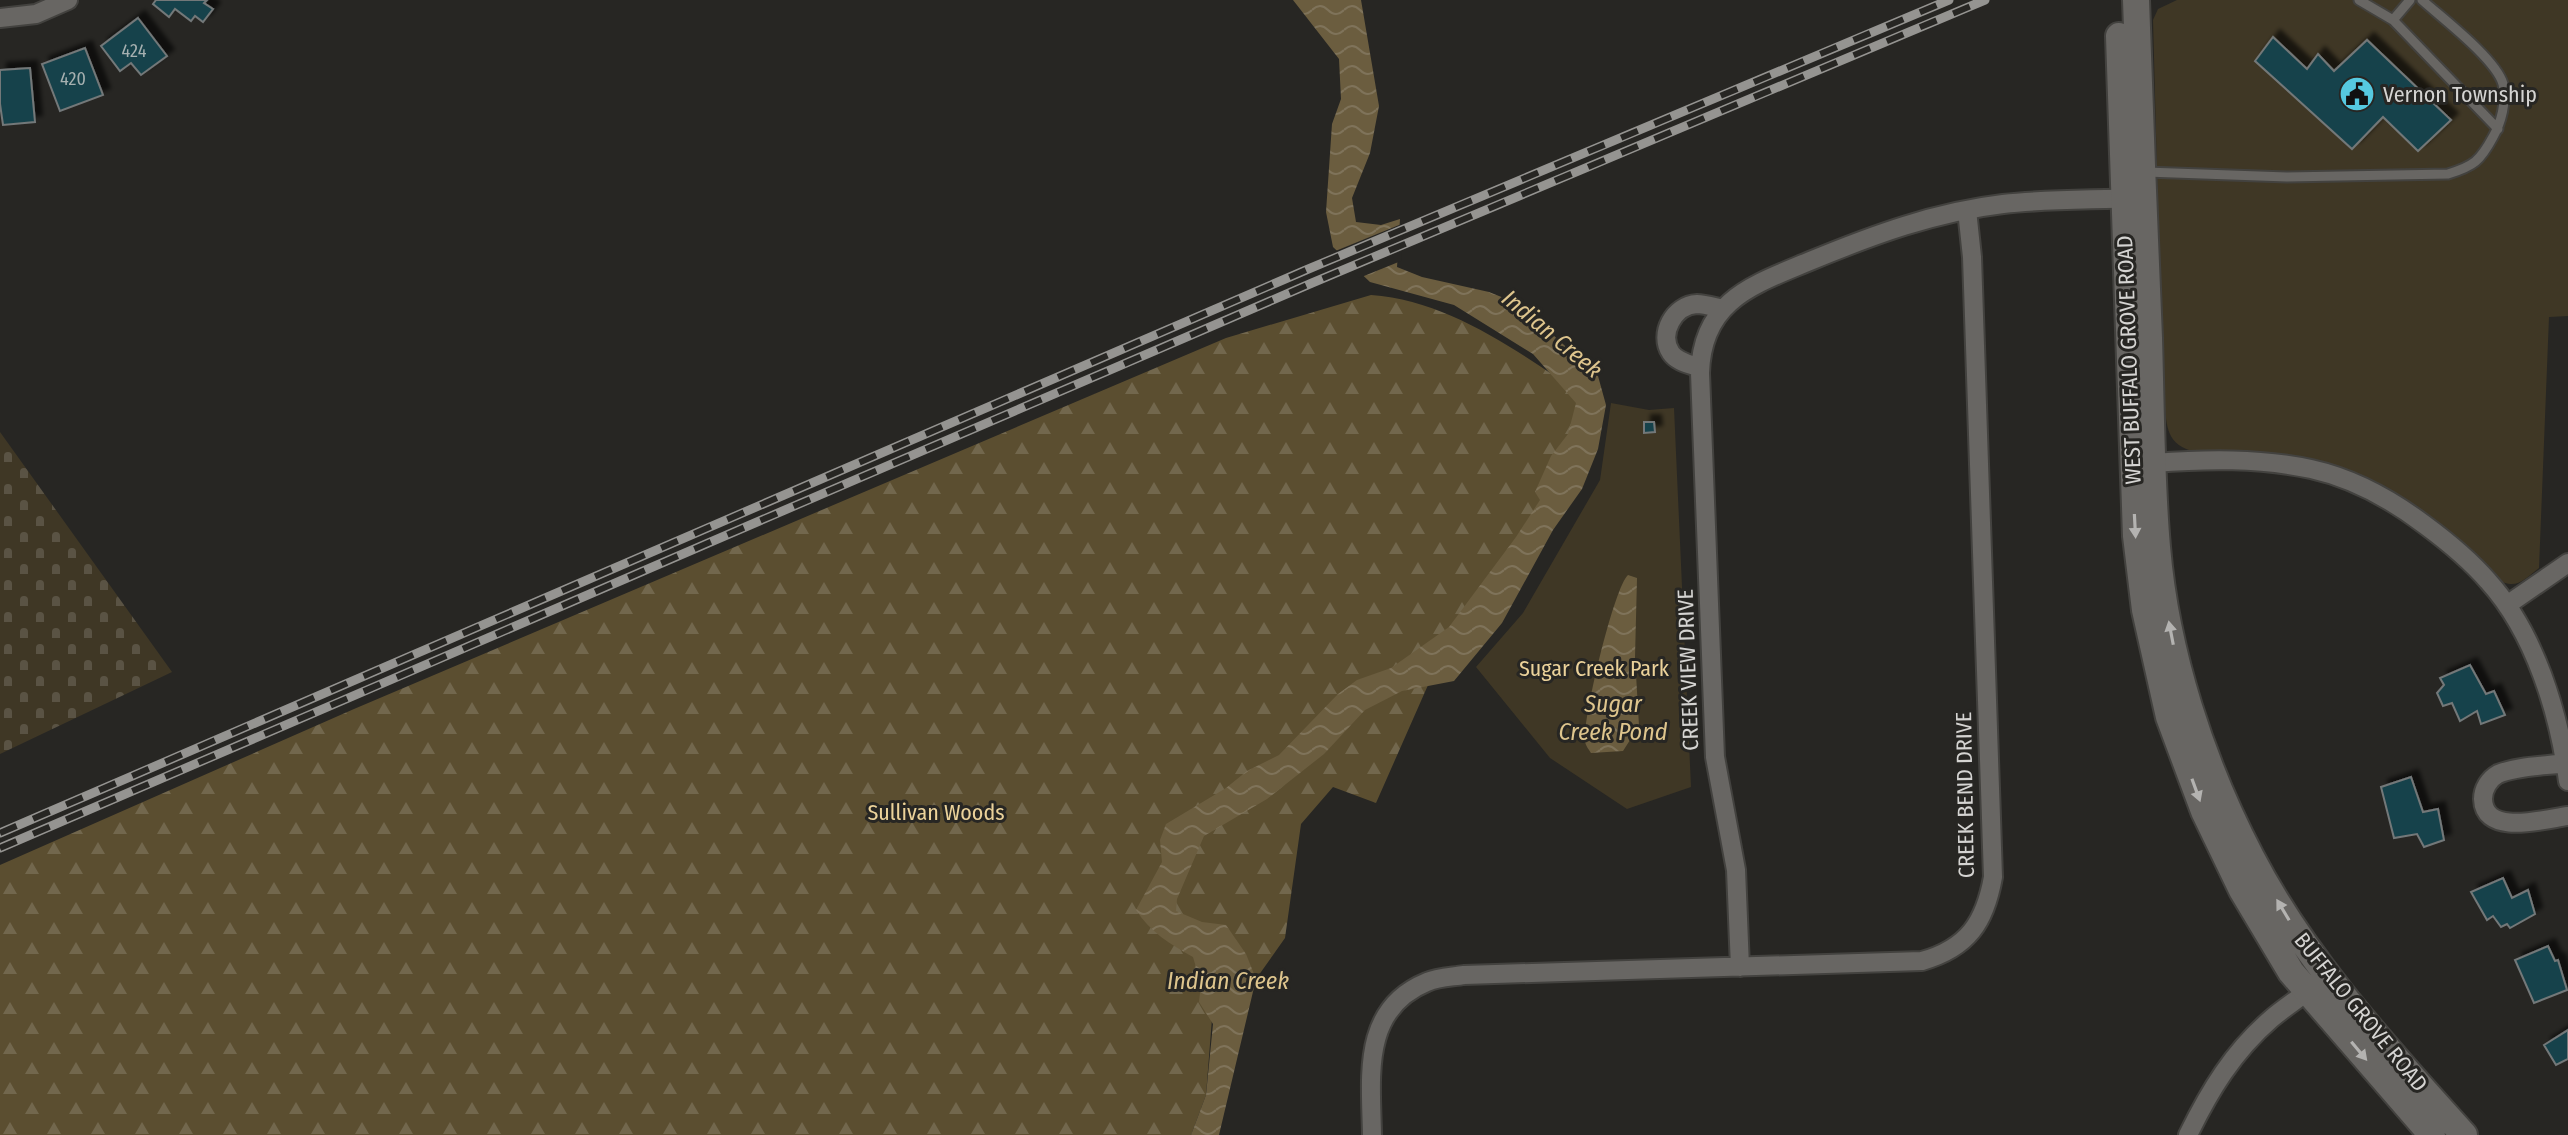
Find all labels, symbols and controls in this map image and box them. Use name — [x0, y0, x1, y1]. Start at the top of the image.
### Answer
house number: 424 — [122, 40, 147, 62]
house number: 420 — [60, 68, 86, 90]
public building icon: Vernon Township — [2338, 75, 2376, 113]
place label: Vernon Township — [2383, 81, 2537, 108]
street label: WEST BUFFALO GROVE ROAD — [2111, 235, 2147, 485]
water label: Indian Creek — [1496, 284, 1608, 384]
one-way arrow — [2129, 514, 2142, 539]
street label: CREEK VIEW DRIVE — [1672, 589, 1704, 751]
one-way arrow — [2164, 620, 2176, 645]
park label: Sugar Creek Park — [1519, 655, 1670, 682]
water label: Sugar Creek Pond — [1559, 690, 1668, 746]
street label: CREEK BEND DRIVE — [1950, 712, 1980, 878]
one-way arrow — [2190, 778, 2203, 802]
park label: Sullivan Woods — [867, 799, 1005, 826]
one-way arrow — [2276, 899, 2290, 921]
street label: BUFFALO GROVE ROAD — [2289, 927, 2433, 1097]
water label: Indian Creek — [1167, 967, 1289, 995]
one-way arrow — [2350, 1040, 2367, 1060]

